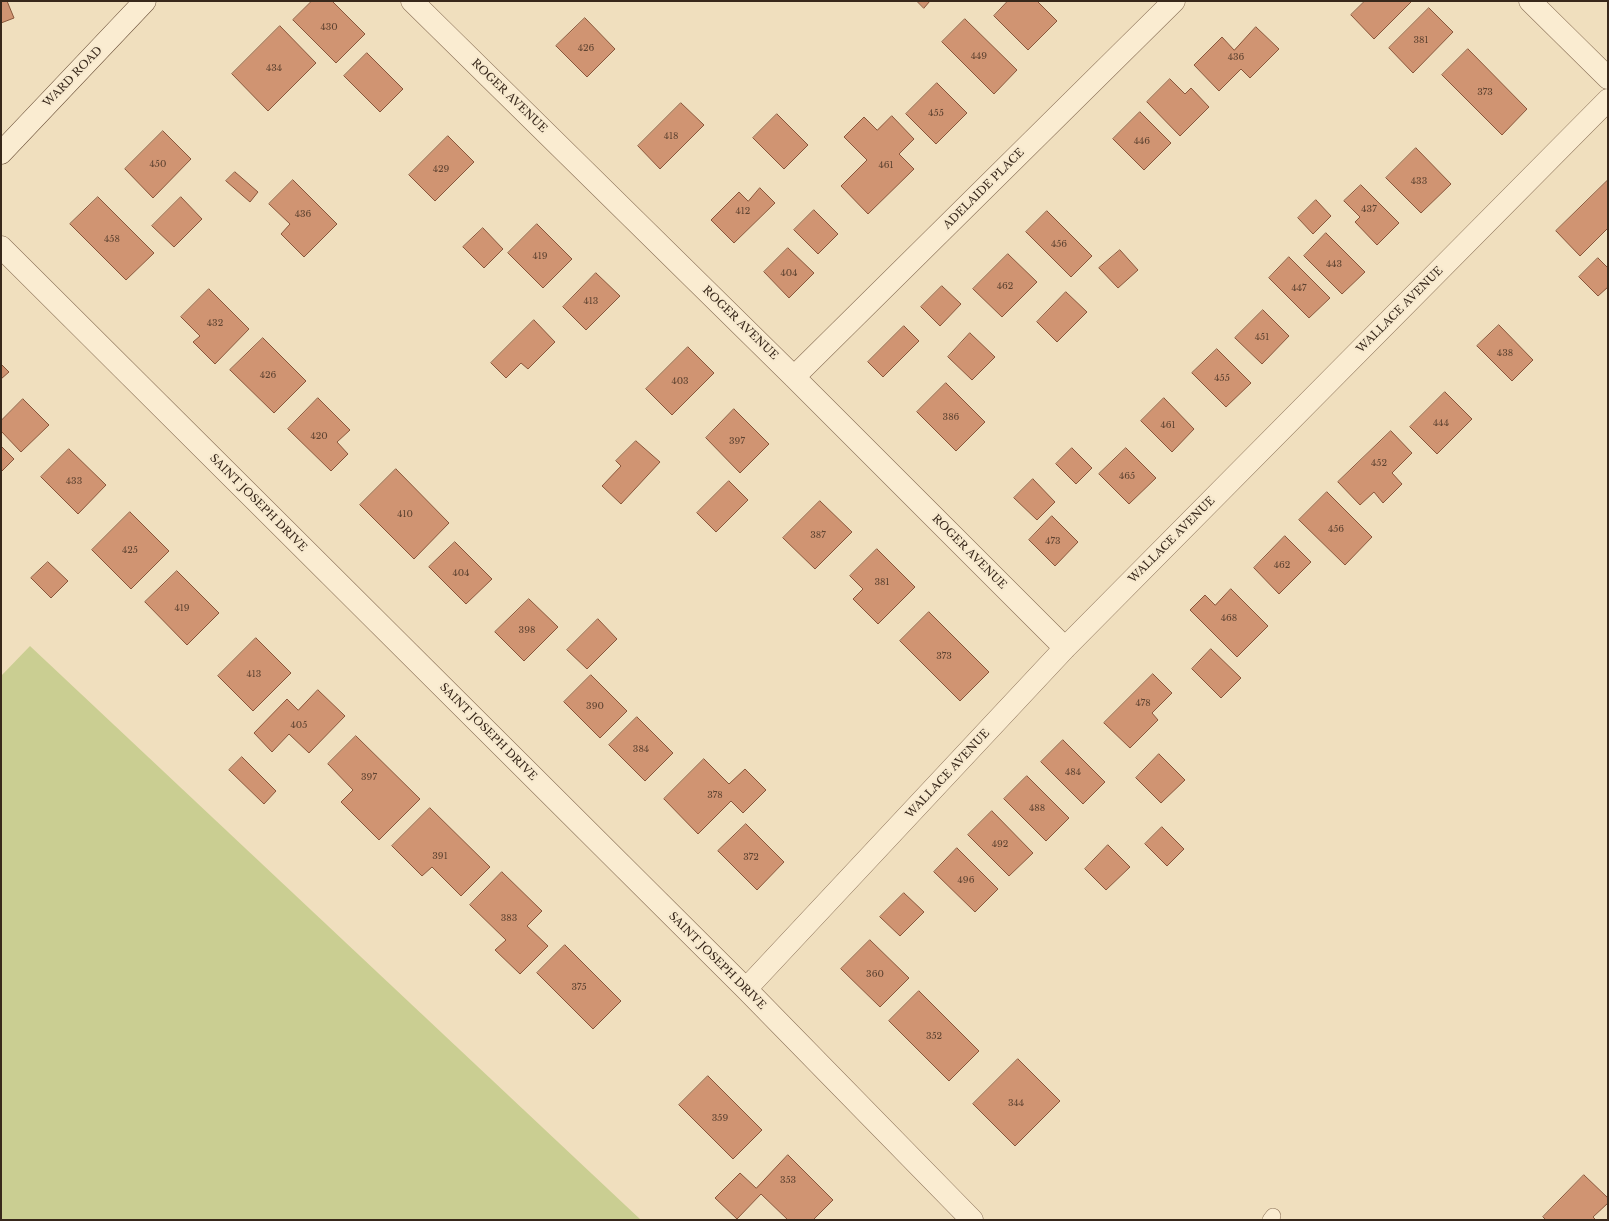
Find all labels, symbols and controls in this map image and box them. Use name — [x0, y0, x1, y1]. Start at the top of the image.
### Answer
house number: 430 — [320, 22, 338, 32]
house number: 381 — [1413, 35, 1429, 45]
house number: 426 — [578, 43, 594, 53]
street label: WARD ROAD — [41, 44, 105, 110]
house number: 449 — [971, 51, 987, 61]
house number: 436 — [1228, 52, 1244, 62]
street label: ROGER AVENUE — [468, 57, 550, 135]
house number: 434 — [266, 63, 282, 73]
house number: 373 — [1477, 87, 1493, 97]
house number: 455 — [928, 108, 944, 118]
house number: 418 — [664, 131, 678, 141]
house number: 446 — [1134, 136, 1150, 146]
street label: ADELAIDE PLACE — [941, 146, 1027, 232]
house number: 450 — [150, 159, 166, 169]
house number: 461 — [878, 160, 894, 170]
house number: 429 — [433, 164, 449, 174]
house number: 433 — [1411, 176, 1427, 186]
house number: 437 — [1361, 204, 1377, 214]
house number: 412 — [736, 206, 750, 216]
house number: 436 — [295, 209, 311, 219]
house number: 458 — [104, 234, 120, 244]
house number: 456 — [1051, 239, 1067, 249]
house number: 419 — [532, 251, 548, 261]
house number: 443 — [1326, 259, 1342, 269]
street label: WALLACE AVENUE — [1354, 264, 1446, 356]
house number: 404 — [781, 268, 797, 278]
house number: 462 — [997, 281, 1013, 291]
house number: 447 — [1291, 283, 1307, 293]
street label: ROGER AVENUE — [699, 284, 781, 362]
house number: 413 — [584, 296, 598, 306]
house number: 432 — [207, 318, 223, 328]
house number: 451 — [1255, 332, 1269, 342]
house number: 438 — [1497, 348, 1513, 358]
house number: 426 — [260, 370, 276, 380]
house number: 455 — [1214, 373, 1230, 383]
house number: 403 — [671, 376, 689, 386]
house number: 386 — [943, 412, 959, 422]
house number: 444 — [1433, 418, 1449, 428]
house number: 461 — [1160, 420, 1176, 430]
house number: 420 — [310, 431, 328, 441]
house number: 397 — [729, 436, 745, 446]
street label: SAINT JOSEPH DRIVE — [207, 452, 309, 554]
house number: 452 — [1371, 458, 1387, 468]
house number: 465 — [1119, 471, 1135, 481]
house number: 433 — [66, 476, 82, 486]
street label: WALLACE AVENUE — [1126, 494, 1218, 586]
house number: 410 — [397, 509, 413, 519]
street label: ROGER AVENUE — [929, 512, 1009, 592]
house number: 456 — [1328, 524, 1344, 534]
house number: 387 — [810, 530, 826, 540]
house number: 473 — [1045, 536, 1061, 546]
house number: 425 — [122, 545, 138, 555]
house number: 462 — [1274, 560, 1290, 570]
house number: 404 — [453, 568, 469, 578]
house number: 381 — [874, 577, 890, 587]
house number: 419 — [174, 603, 190, 613]
house number: 468 — [1221, 613, 1237, 623]
house number: 398 — [519, 625, 535, 635]
house number: 373 — [936, 651, 952, 661]
house number: 413 — [247, 669, 261, 679]
street label: SAINT JOSEPH DRIVE — [437, 681, 539, 783]
house number: 478 — [1135, 698, 1151, 708]
house number: 390 — [586, 701, 604, 711]
house number: 405 — [291, 720, 307, 730]
street label: WALLACE AVENUE — [903, 727, 993, 821]
house number: 384 — [633, 744, 649, 754]
house number: 484 — [1065, 767, 1081, 777]
house number: 397 — [361, 772, 377, 782]
house number: 378 — [707, 790, 723, 800]
house number: 488 — [1029, 803, 1045, 813]
house number: 492 — [992, 839, 1008, 849]
house number: 391 — [432, 851, 448, 861]
house number: 372 — [743, 852, 759, 862]
house number: 496 — [958, 875, 974, 885]
street label: SAINT JOSEPH DRIVE — [666, 910, 768, 1012]
house number: 383 — [501, 913, 517, 923]
house number: 360 — [866, 969, 884, 979]
house number: 375 — [571, 982, 587, 992]
house number: 352 — [926, 1031, 942, 1041]
house number: 344 — [1008, 1098, 1024, 1108]
house number: 359 — [712, 1113, 728, 1123]
house number: 353 — [780, 1175, 796, 1185]

